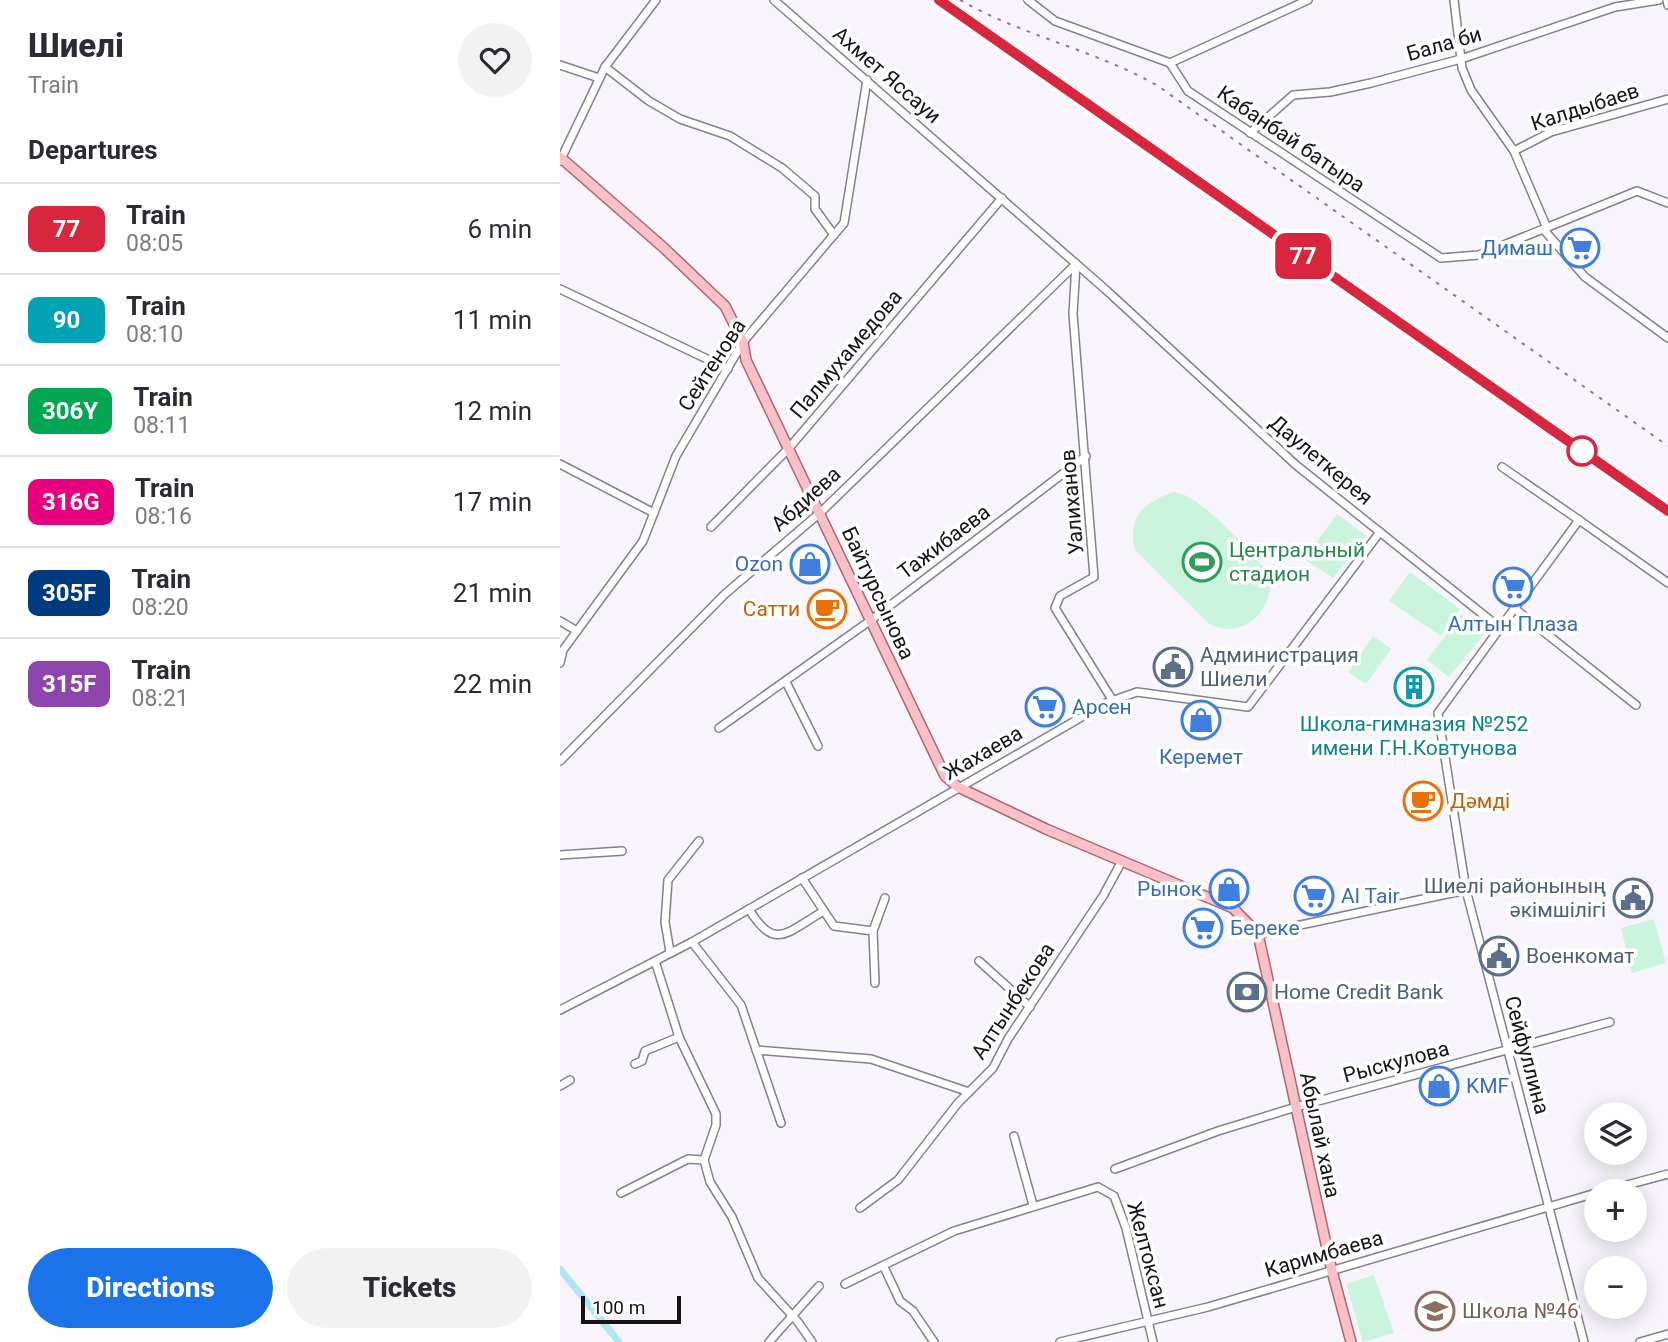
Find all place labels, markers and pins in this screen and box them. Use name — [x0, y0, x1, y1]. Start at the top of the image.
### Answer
supermarket icon: Димаш — [1559, 227, 1601, 269]
place label: Димаш — [1481, 236, 1553, 260]
unlabelled marker — [1567, 436, 1597, 466]
place label: Центральный стадион — [1229, 538, 1365, 586]
sports icon: Центральный стадион — [1181, 541, 1223, 583]
shop icon: Ozon — [789, 543, 831, 585]
place label: Ozon — [735, 552, 783, 576]
supermarket icon: Алтын Плаза — [1492, 566, 1534, 608]
cafe icon: Сатти — [806, 588, 848, 630]
place label: Сатти — [743, 597, 800, 621]
place label: Алтын Плаза — [1448, 612, 1578, 636]
place label: Администрация Шиели — [1200, 643, 1359, 691]
public building icon: Администрация Шиели — [1152, 646, 1194, 688]
building icon: Школа-гимназия №252 имени Г.Н.Ковтунова — [1393, 666, 1435, 708]
supermarket icon: Арсен — [1024, 686, 1066, 728]
place label: Арсен — [1072, 695, 1132, 719]
shop icon: Керемет — [1180, 699, 1222, 741]
place label: Школа-гимназия №252 имени Г.Н.Ковтунова — [1300, 712, 1529, 760]
place label: Керемет — [1159, 745, 1243, 769]
cafe icon: Дәмді — [1402, 780, 1444, 822]
place label: Дәмді — [1450, 789, 1510, 813]
shop icon: Рынок — [1208, 868, 1250, 910]
place label: Шиелі районының әкімшілігі — [1424, 874, 1606, 922]
supermarket icon: Al Tair — [1293, 875, 1335, 917]
place label: Рынок — [1137, 877, 1203, 901]
public building icon: Шиелі районының әкімшілігі — [1612, 877, 1654, 919]
place label: Al Tair — [1341, 884, 1400, 908]
supermarket icon: Береке — [1182, 907, 1224, 949]
place label: Береке — [1230, 916, 1300, 940]
public building icon: Военкомат — [1478, 935, 1520, 977]
place label: Военкомат — [1526, 944, 1634, 968]
bank icon: Home Credit Bank — [1226, 971, 1268, 1013]
place label: Home Credit Bank — [1274, 980, 1444, 1004]
shop icon: KMF — [1418, 1065, 1460, 1107]
place label: KMF — [1466, 1074, 1509, 1098]
school or university icon: Школа №46 — [1414, 1290, 1456, 1332]
place label: Школа №46 — [1462, 1299, 1579, 1323]

